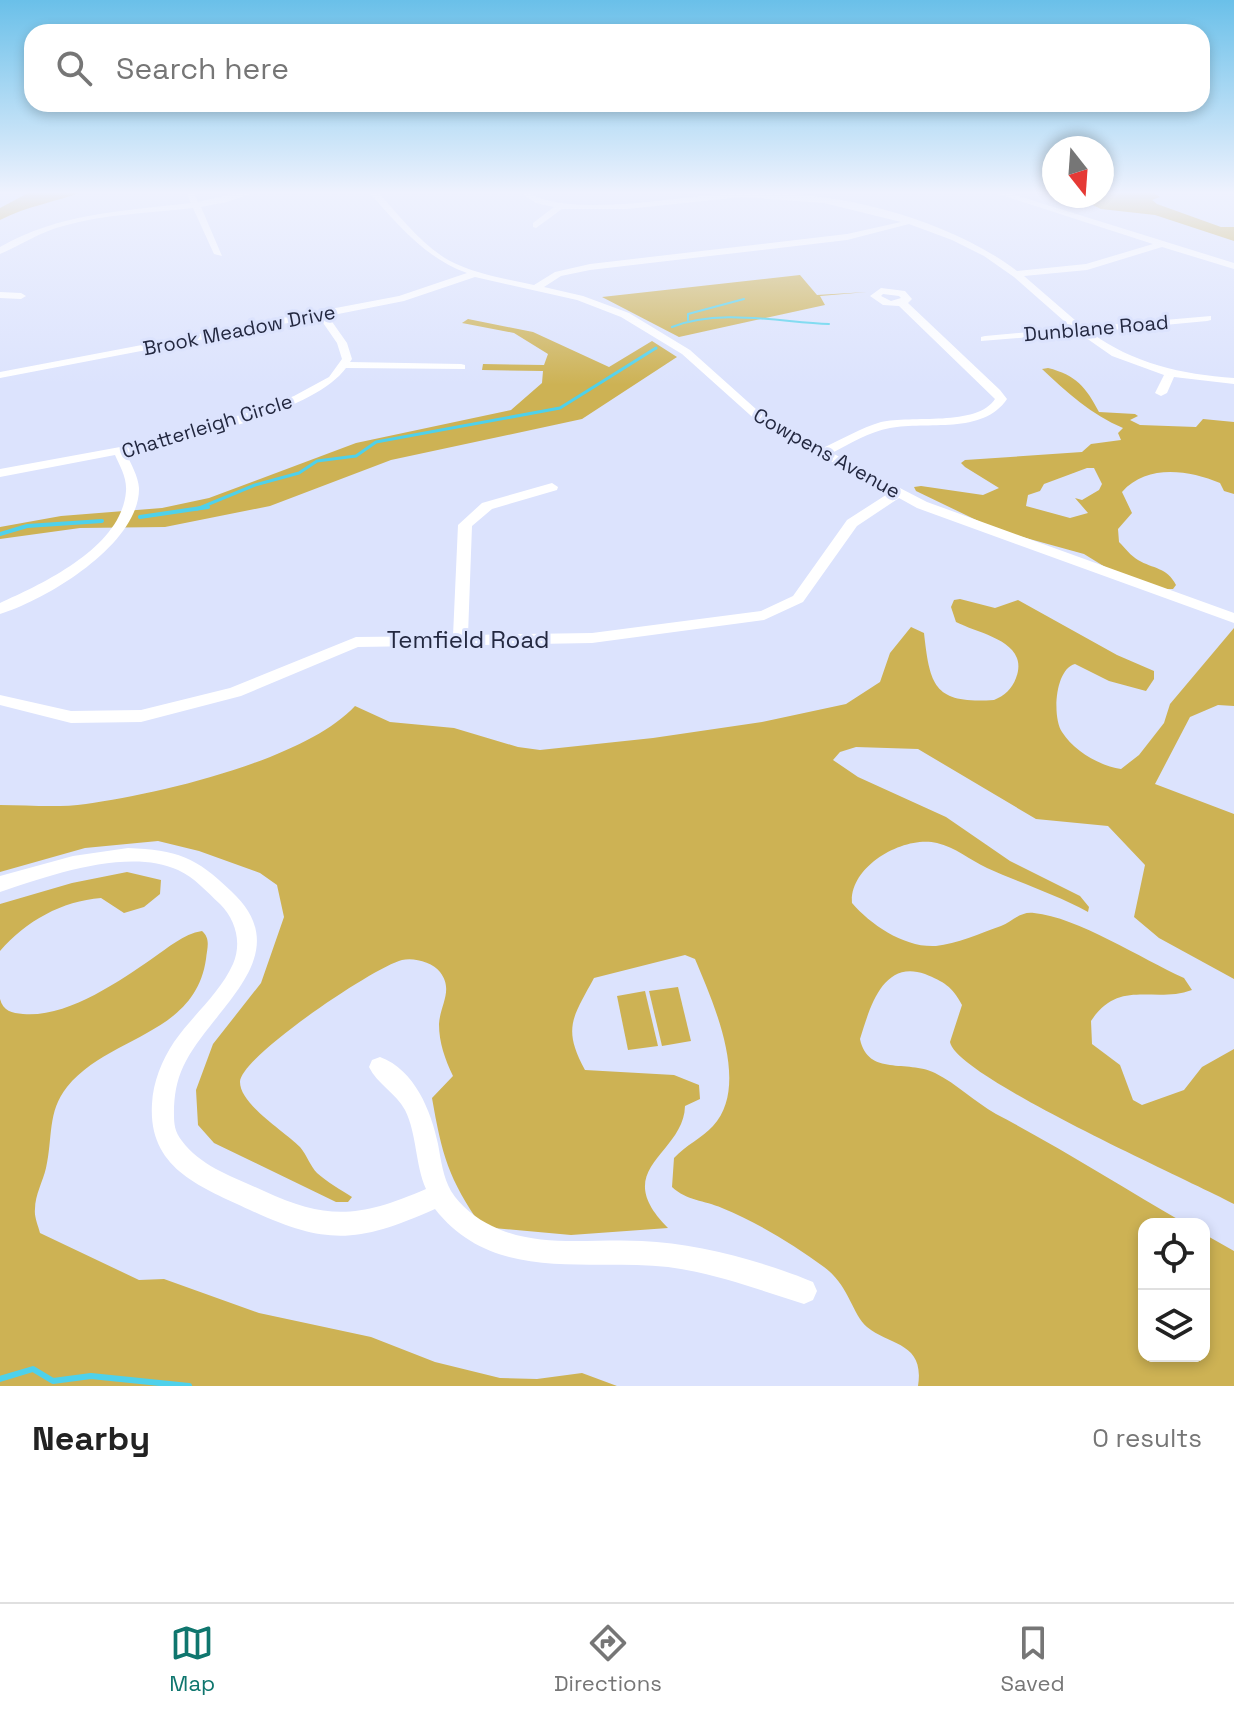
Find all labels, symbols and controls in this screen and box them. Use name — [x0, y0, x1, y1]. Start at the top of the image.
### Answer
search box — [24, 24, 1210, 112]
icon: search — [52, 46, 96, 90]
text: Search here — [116, 49, 289, 88]
north arrow — [1042, 136, 1114, 208]
street label: Brook Meadow Drive — [141, 299, 337, 361]
street label: Dunblane Road — [1022, 309, 1170, 347]
street label: Chatterleigh Circle — [119, 388, 295, 464]
street label: Cowpens Avenue — [749, 402, 905, 504]
street label: Temfield Road — [387, 624, 549, 655]
map controls — [1138, 1218, 1210, 1362]
button: locate — [1138, 1218, 1210, 1290]
button: layers — [1138, 1290, 1210, 1362]
text: Nearby — [32, 1417, 150, 1460]
text: 0 results — [1092, 1421, 1202, 1455]
tab: Map — [169, 1621, 215, 1697]
tab: Directions — [554, 1621, 662, 1697]
tab: Saved — [1000, 1621, 1065, 1697]

